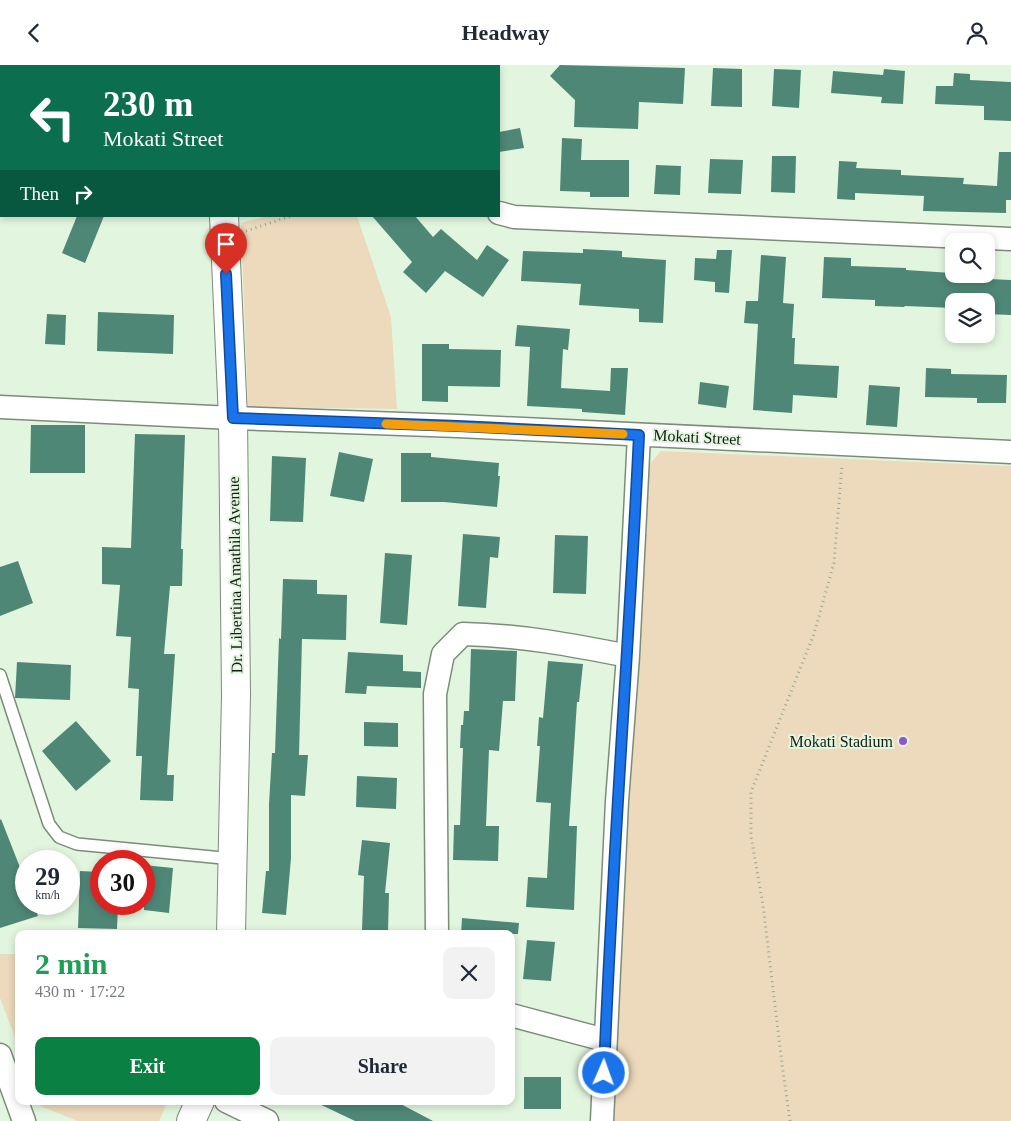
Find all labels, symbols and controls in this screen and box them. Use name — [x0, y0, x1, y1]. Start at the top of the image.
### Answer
icon: back — [20, 19, 48, 47]
icon: person — [963, 19, 991, 47]
text: Headway — [462, 20, 550, 45]
icon: left — [20, 85, 85, 150]
text: 230 m — [103, 85, 193, 124]
text: Mokati Street — [103, 126, 223, 151]
icon: right — [69, 180, 97, 208]
text: Then — [20, 183, 59, 204]
pin — [205, 223, 247, 274]
icon: arrive — [212, 230, 240, 258]
map controls — [945, 233, 995, 343]
button: search — [945, 233, 995, 283]
button: layers — [945, 293, 995, 343]
street label: Mokati Street — [653, 426, 742, 448]
street label: Dr. Libertina Amathila Avenue — [225, 476, 245, 674]
place label: Mokati Stadium — [789, 733, 894, 750]
marker: Mokati Stadium — [897, 735, 909, 747]
speed limit sign: 30 — [90, 850, 155, 915]
text: 29 — [35, 863, 60, 890]
text: km/h — [35, 888, 60, 902]
text: 2 min — [35, 947, 108, 980]
button: close — [443, 947, 495, 999]
text: 430 m · 17:22 — [35, 983, 125, 1000]
button: Exit — [35, 1037, 260, 1095]
button: Share — [270, 1037, 495, 1095]
position arrow — [577, 1046, 629, 1098]

